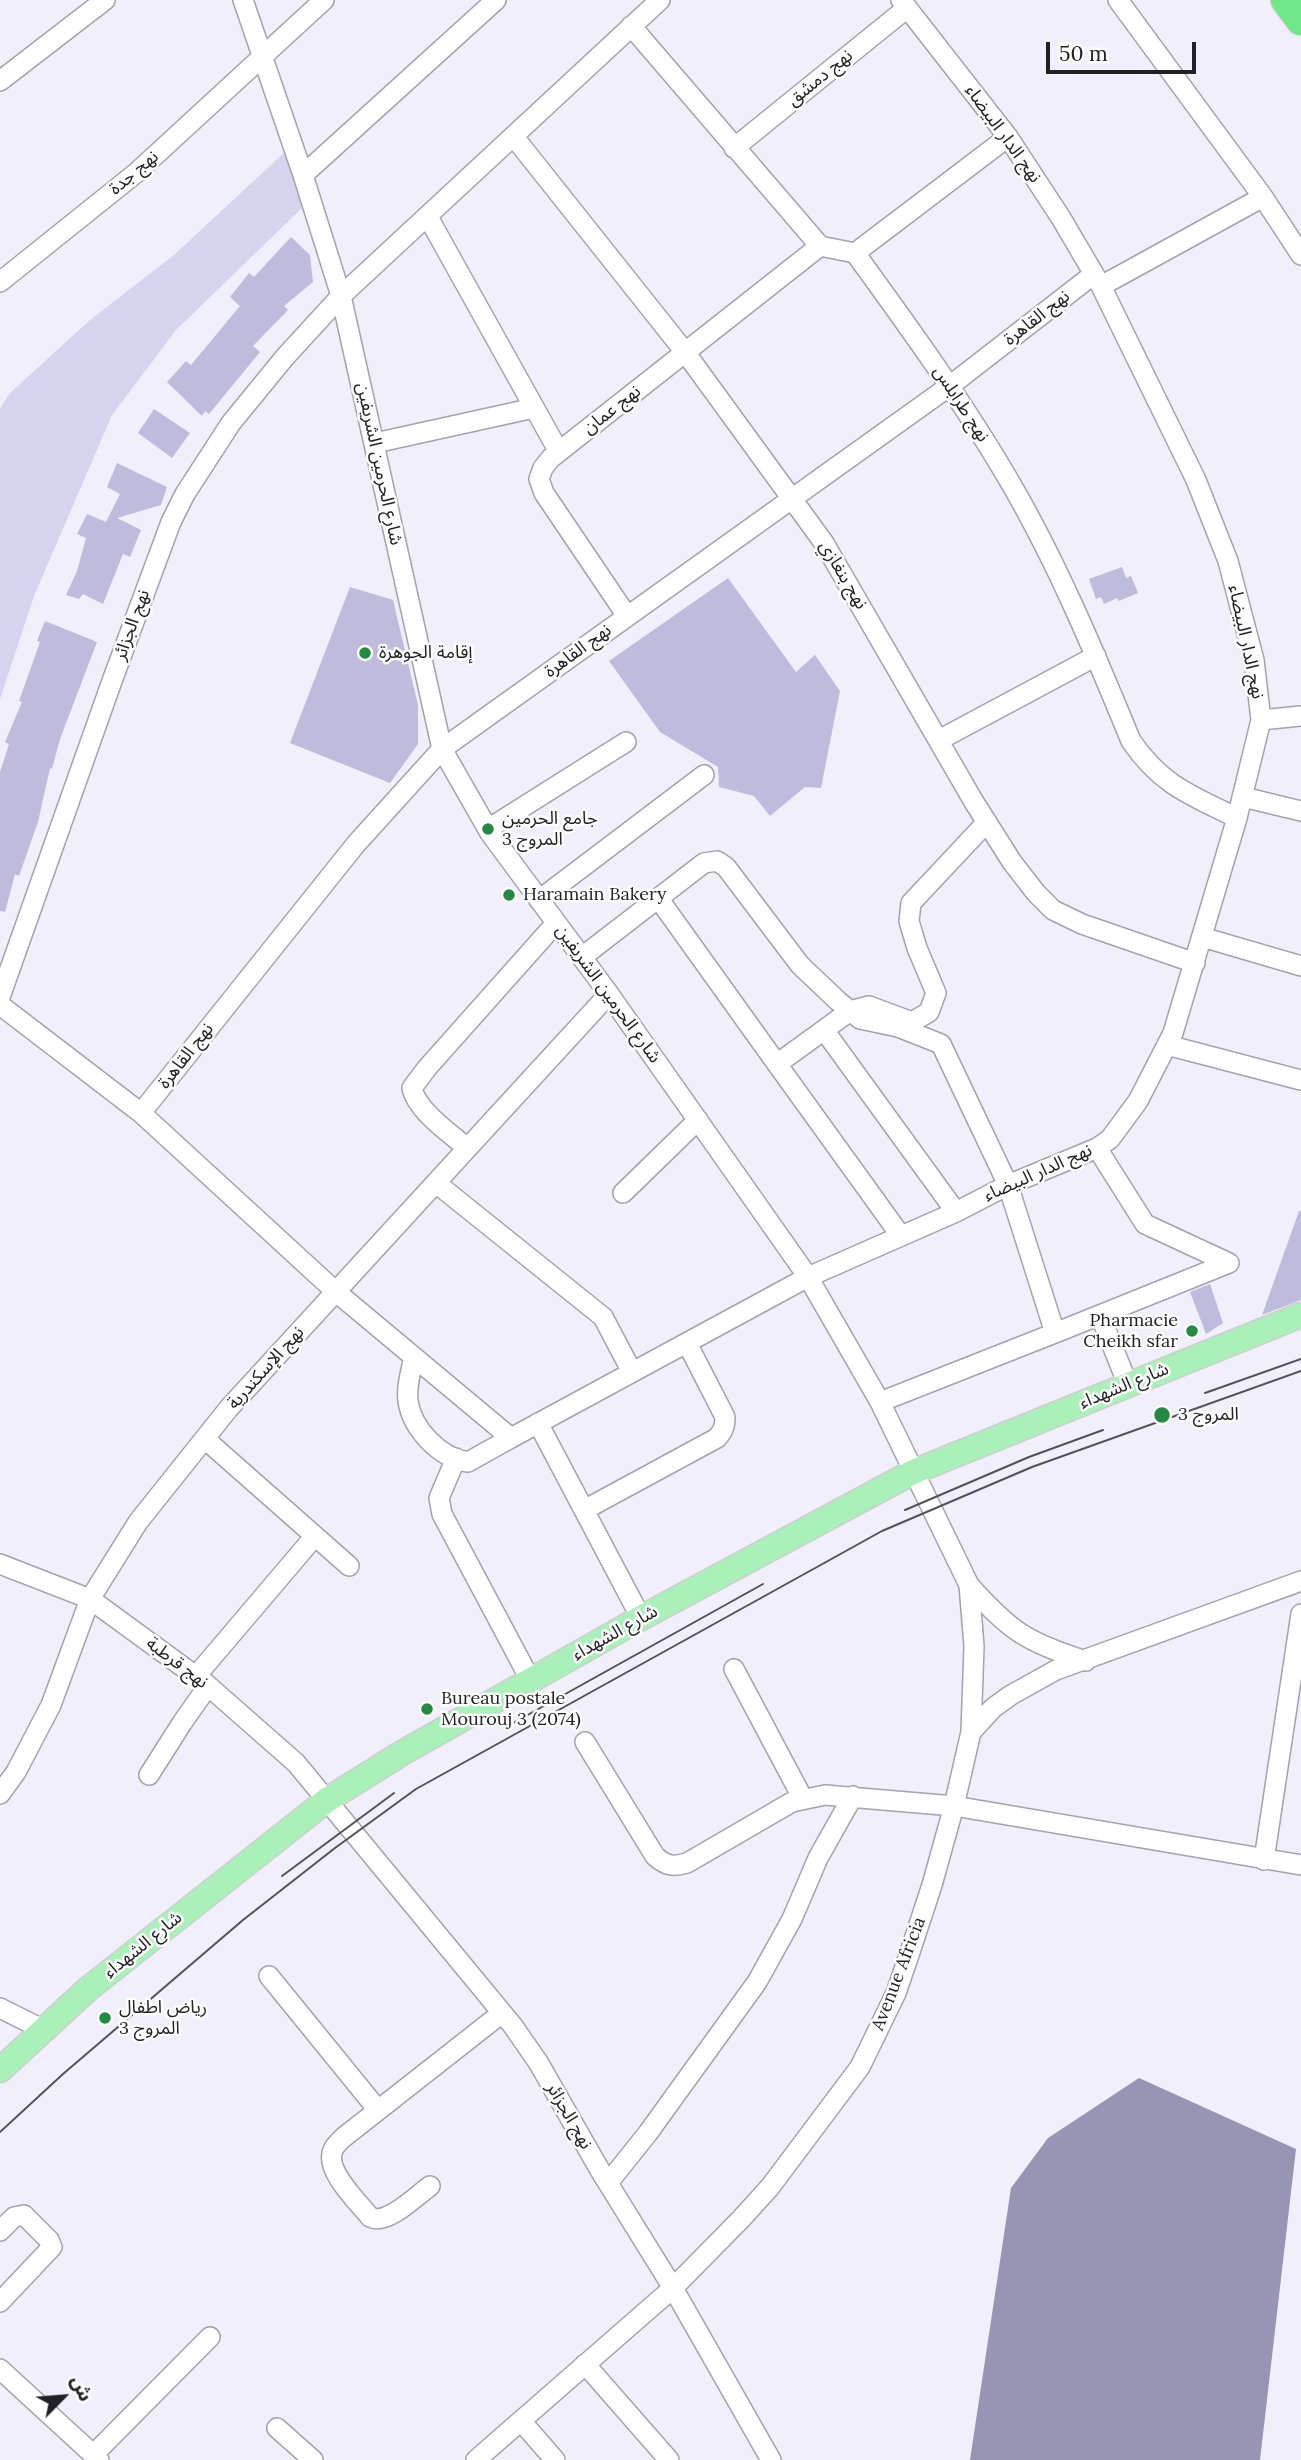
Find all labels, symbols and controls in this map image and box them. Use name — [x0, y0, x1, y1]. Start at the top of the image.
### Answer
scale bar — [1049, 28, 1200, 72]
text: 50 m — [1059, 40, 1108, 67]
street label: نهج دمشق — [783, 45, 857, 111]
street label: نهج الدار البيضاء — [960, 81, 1046, 187]
street label: نهج جدة — [105, 146, 163, 200]
street label: نهج القاهرة — [1000, 286, 1074, 350]
street label: نهج طرابلس — [928, 362, 994, 446]
street label: شارع الحرمين الشريفين — [351, 381, 407, 547]
street label: نهج عمان — [579, 381, 645, 439]
street label: نهج بنغازي — [814, 537, 872, 613]
street label: نهج الدار البيضاء — [1223, 583, 1269, 701]
street label: نهج الجزائر — [109, 587, 155, 663]
street label: نهج القاهرة — [540, 619, 616, 683]
place label: إقامة الجوهرة — [379, 642, 472, 664]
marker: إقامة الجوهرة — [357, 645, 373, 661]
place label: جامع الحرمين المروج 3 — [502, 808, 598, 850]
marker: جامع الحرمين المروج 3 — [480, 821, 496, 837]
place label: Haramain Bakery — [523, 884, 667, 906]
marker: Haramain Bakery — [501, 887, 517, 903]
street label: شارع الحرمين الشريفين — [551, 921, 665, 1067]
street label: نهج القاهرة — [154, 1019, 218, 1093]
street label: نهج الدار البيضاء — [981, 1140, 1095, 1206]
place label: Pharmacie Cheikh sfar — [1083, 1310, 1178, 1352]
street label: نهج الإسكندرية — [223, 1322, 309, 1414]
marker: Pharmacie Cheikh sfar — [1184, 1323, 1200, 1339]
street label: شارع الشهداء — [1076, 1358, 1172, 1414]
place label: المروج 3 — [1178, 1404, 1239, 1426]
marker: المروج 3 — [1152, 1405, 1172, 1425]
street label: شارع الشهداء — [568, 1601, 662, 1665]
street label: نهج قرطبة — [142, 1633, 212, 1693]
place label: Bureau postale Mourouj 3 (2074) — [441, 1688, 581, 1730]
marker: Bureau postale Mourouj 3 (2074) — [419, 1701, 435, 1717]
street label: شارع الشهداء — [99, 1907, 187, 1983]
street label: Avenue Africia — [867, 1914, 931, 2034]
place label: رياض اطفال المروج 3 — [119, 1997, 207, 2039]
marker: رياض اطفال المروج 3 — [97, 2010, 113, 2026]
street label: نهج الجزائر — [541, 2079, 597, 2153]
north arrow — [28, 2362, 98, 2432]
text: ش — [66, 2371, 98, 2405]

